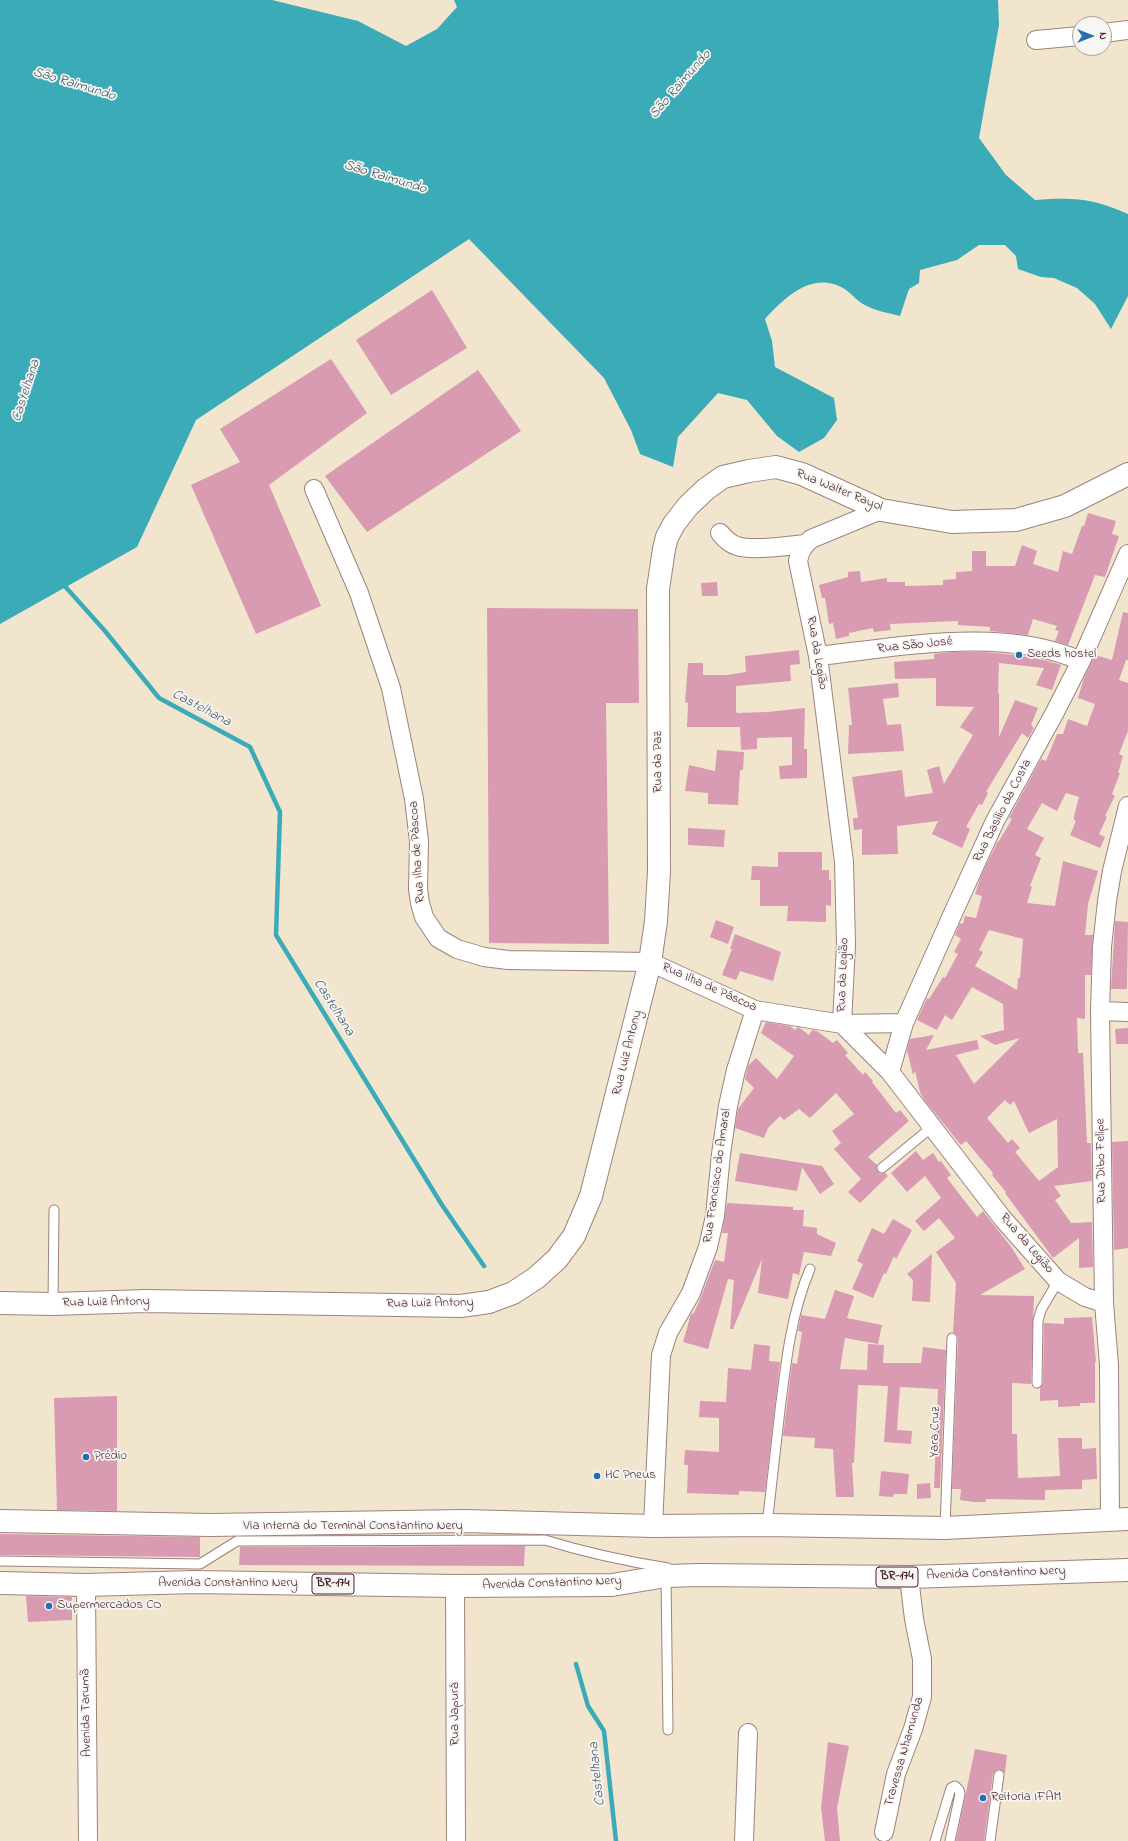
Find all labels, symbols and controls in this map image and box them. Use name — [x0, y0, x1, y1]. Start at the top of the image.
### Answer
north arrow — [1072, 16, 1112, 56]
text: N — [1095, 32, 1111, 40]
water label: São Raimundo — [647, 47, 715, 123]
water label: São Raimundo — [31, 64, 117, 106]
water label: São Raimundo — [342, 157, 428, 199]
water label: Castelhana — [9, 358, 45, 424]
street label: Rua Walter Rayol — [793, 467, 885, 515]
street label: Rua da Legião — [802, 615, 830, 691]
street label: Rua São José — [877, 634, 953, 658]
place label: Seeds hostel — [1027, 647, 1096, 663]
marker: Seeds hostel — [1014, 650, 1024, 660]
water label: Castelhana — [169, 686, 233, 732]
street label: Rua da Paz — [651, 731, 667, 793]
street label: Rua Basílio da Costa — [970, 757, 1036, 865]
street label: Rua Ilha de Páscoa — [407, 800, 429, 904]
street label: Rua da Legião — [835, 937, 853, 1013]
street label: Rua Ilha de Páscoa — [659, 960, 759, 1016]
water label: Castelhana — [309, 976, 357, 1040]
street label: Rua Luiz Antony — [610, 1009, 646, 1097]
street label: Rua Francisco do Amaral — [701, 1108, 735, 1244]
street label: Rua Dibo Felipe — [1093, 1118, 1111, 1204]
street label: Rua da Legião — [996, 1211, 1056, 1277]
street label: Rua Luiz Antony — [62, 1294, 150, 1312]
street label: Rua Luiz Antony — [386, 1295, 474, 1313]
street label: Yara Cruz — [927, 1406, 945, 1458]
place label: Prédio — [94, 1449, 127, 1465]
marker: Prédio — [81, 1452, 91, 1462]
place label: HC Pneus — [605, 1468, 656, 1484]
marker: HC Pneus — [592, 1471, 602, 1481]
street label: Via Interna do Terminal Constantino Nery — [243, 1519, 463, 1535]
street label: Avenida Constantino Nery — [926, 1564, 1066, 1584]
road number: BR-174 — [876, 1567, 918, 1587]
road number: BR-174 — [312, 1574, 354, 1594]
street label: Avenida Constantino Nery — [482, 1574, 622, 1594]
street label: Avenida Constantino Nery — [158, 1576, 298, 1592]
place label: Supermercados CO — [57, 1598, 162, 1614]
marker: Supermercados CO — [44, 1601, 54, 1611]
street label: Avenida Tarumã — [78, 1669, 96, 1757]
street label: Rua Japurá — [448, 1682, 464, 1746]
street label: Travessa Nhamunda — [882, 1695, 928, 1809]
water label: Castelhana — [586, 1741, 610, 1807]
place label: Reitoria IFAM — [991, 1790, 1061, 1806]
marker: Reitoria IFAM — [978, 1793, 988, 1803]

